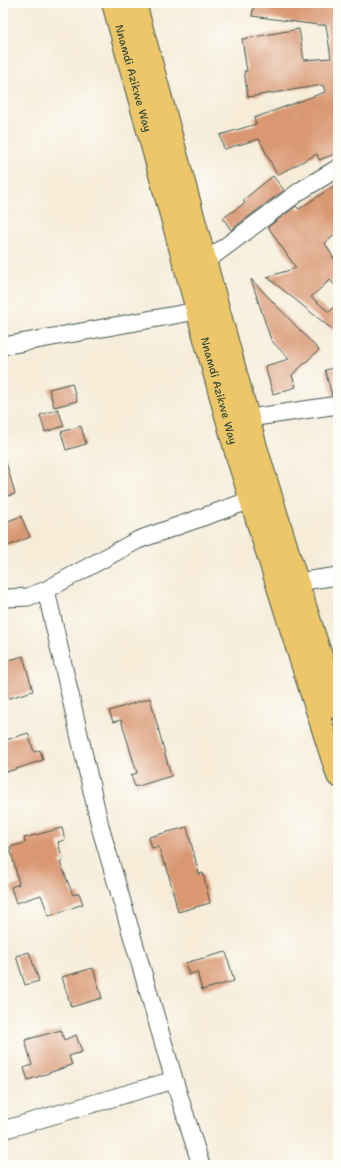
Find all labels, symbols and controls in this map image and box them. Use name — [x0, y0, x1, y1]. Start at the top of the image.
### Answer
street label: Nnamdi Azikwe Way — [112, 23, 155, 134]
street label: Nnamdi Azikwe Way — [197, 335, 241, 446]

